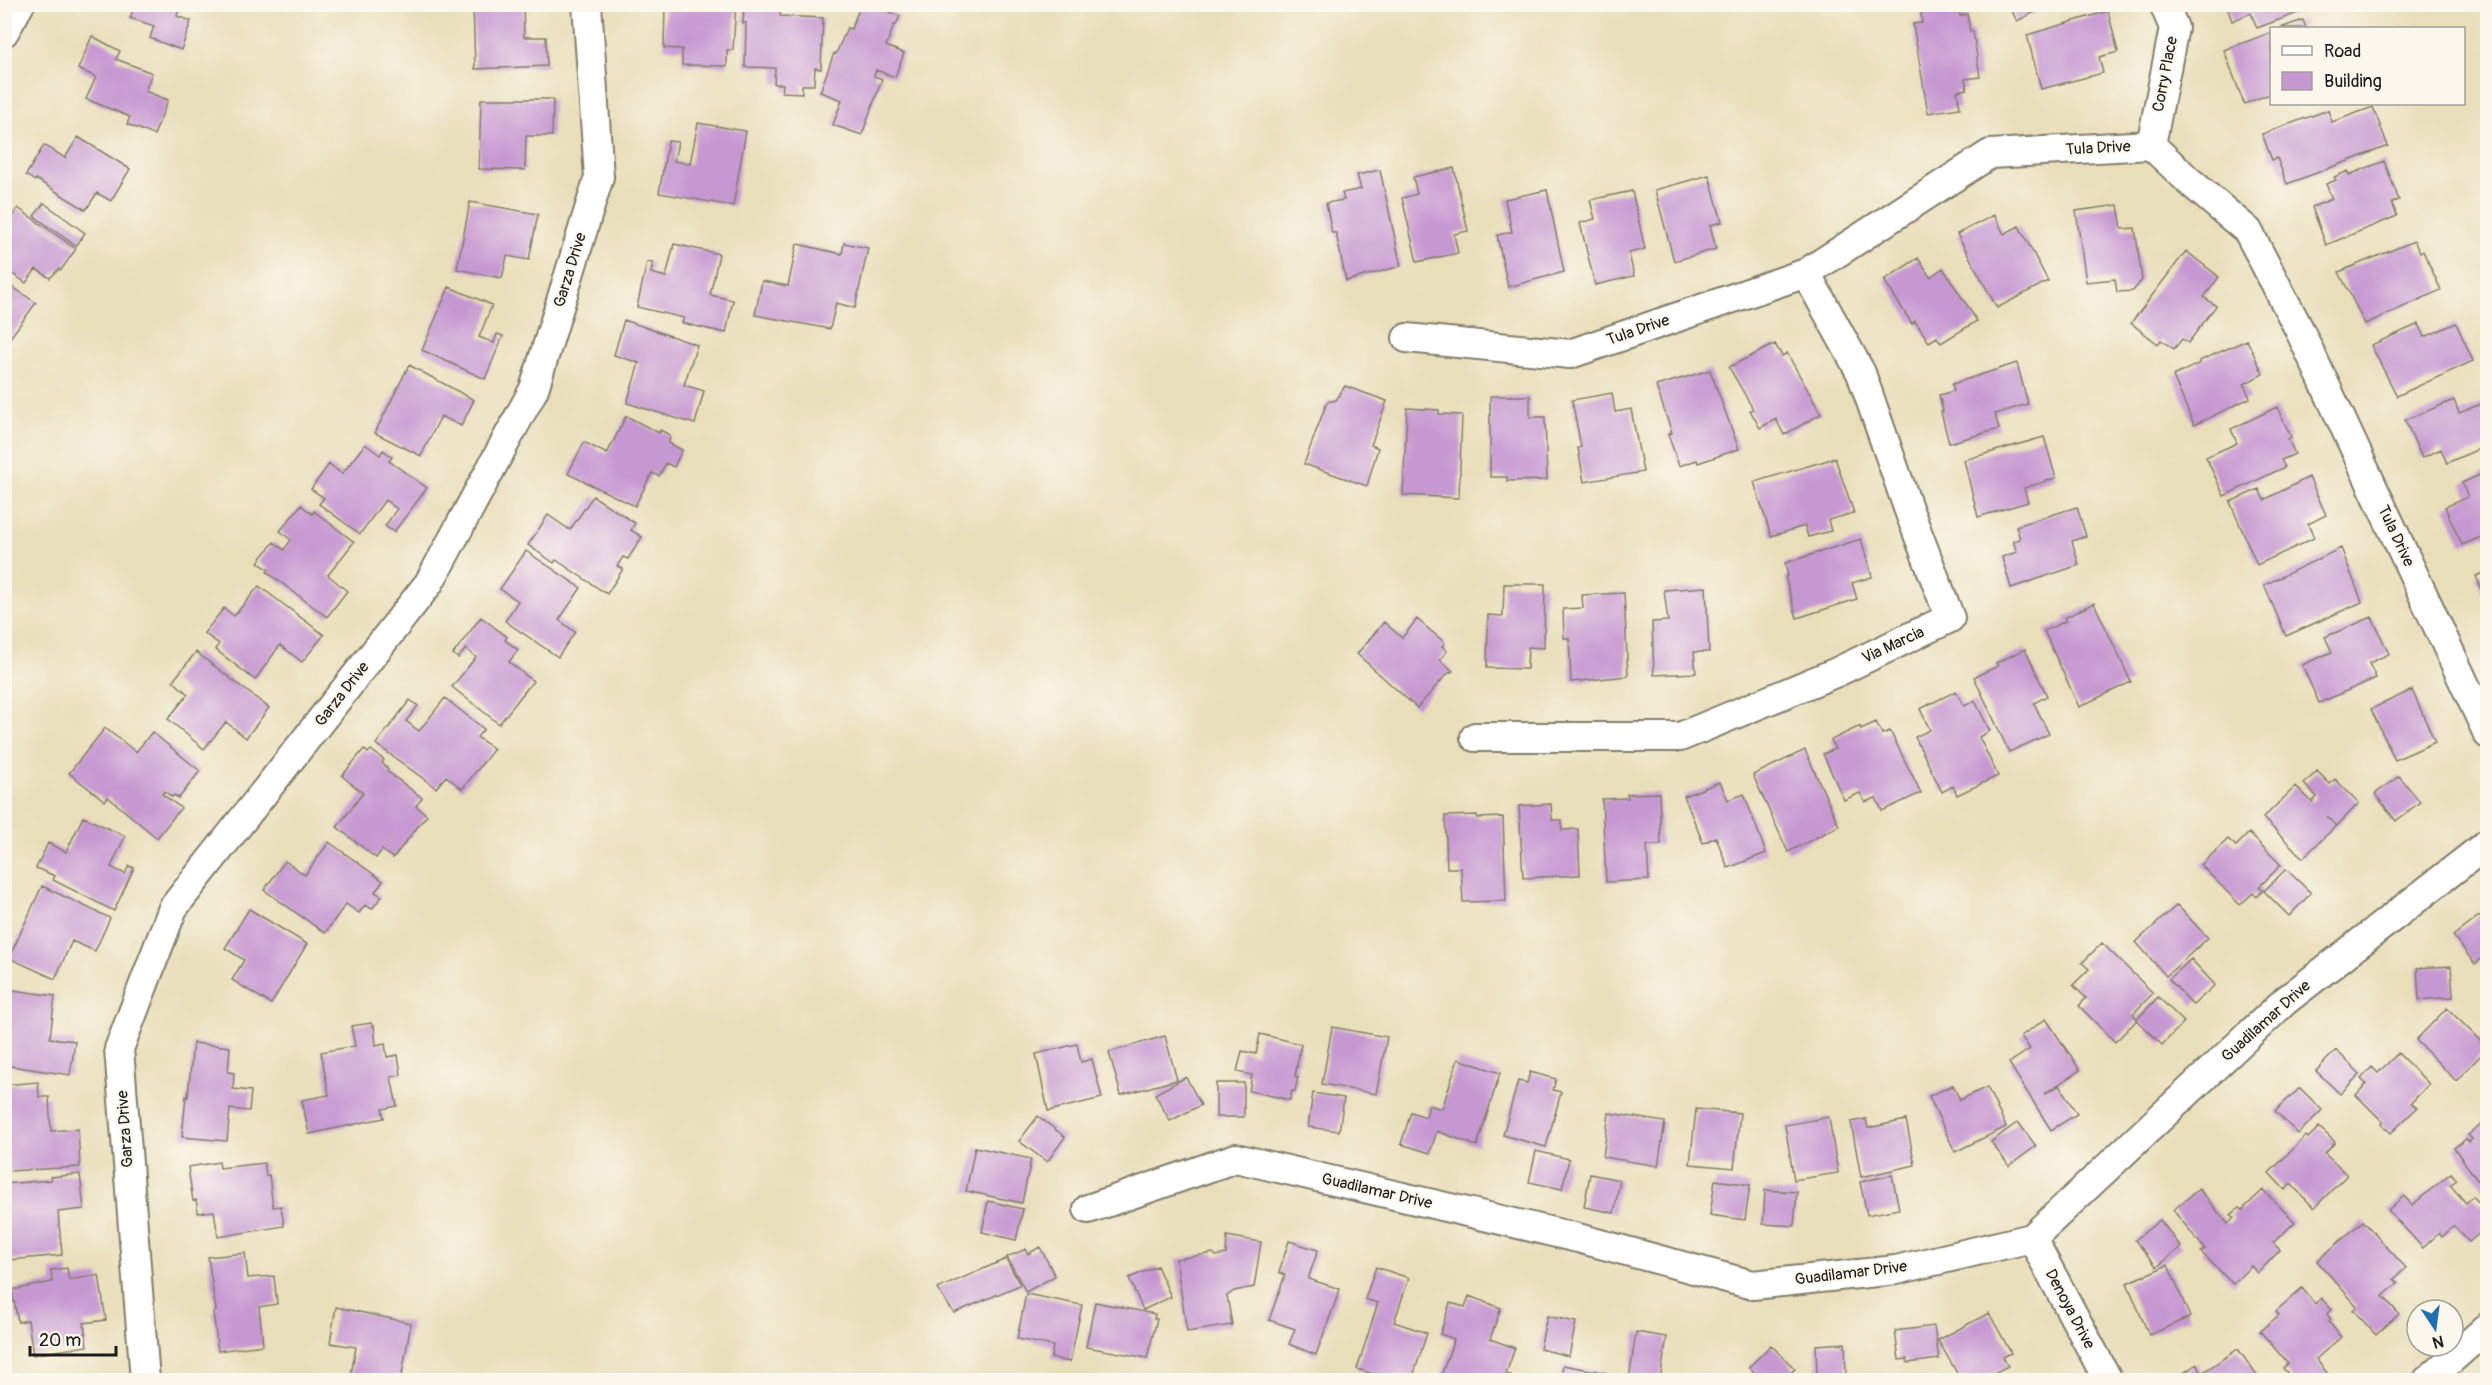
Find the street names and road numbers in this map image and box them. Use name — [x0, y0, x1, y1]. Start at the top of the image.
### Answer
street label: Corry Place — [2148, 35, 2182, 113]
street label: Tula Drive — [2065, 136, 2131, 160]
street label: Garza Drive — [549, 230, 591, 310]
street label: Tula Drive — [1604, 310, 1672, 350]
street label: Tula Drive — [2373, 502, 2419, 570]
street label: Via Marcia — [1859, 622, 1927, 668]
street label: Garza Drive — [310, 657, 374, 731]
street label: Guadilamar Drive — [2217, 976, 2315, 1066]
street label: Garza Drive — [112, 1090, 138, 1168]
street label: Guadilamar Drive — [1320, 1169, 1434, 1213]
street label: Guadilamar Drive — [1794, 1256, 1908, 1290]
street label: Denoya Drive — [2041, 1266, 2099, 1352]

